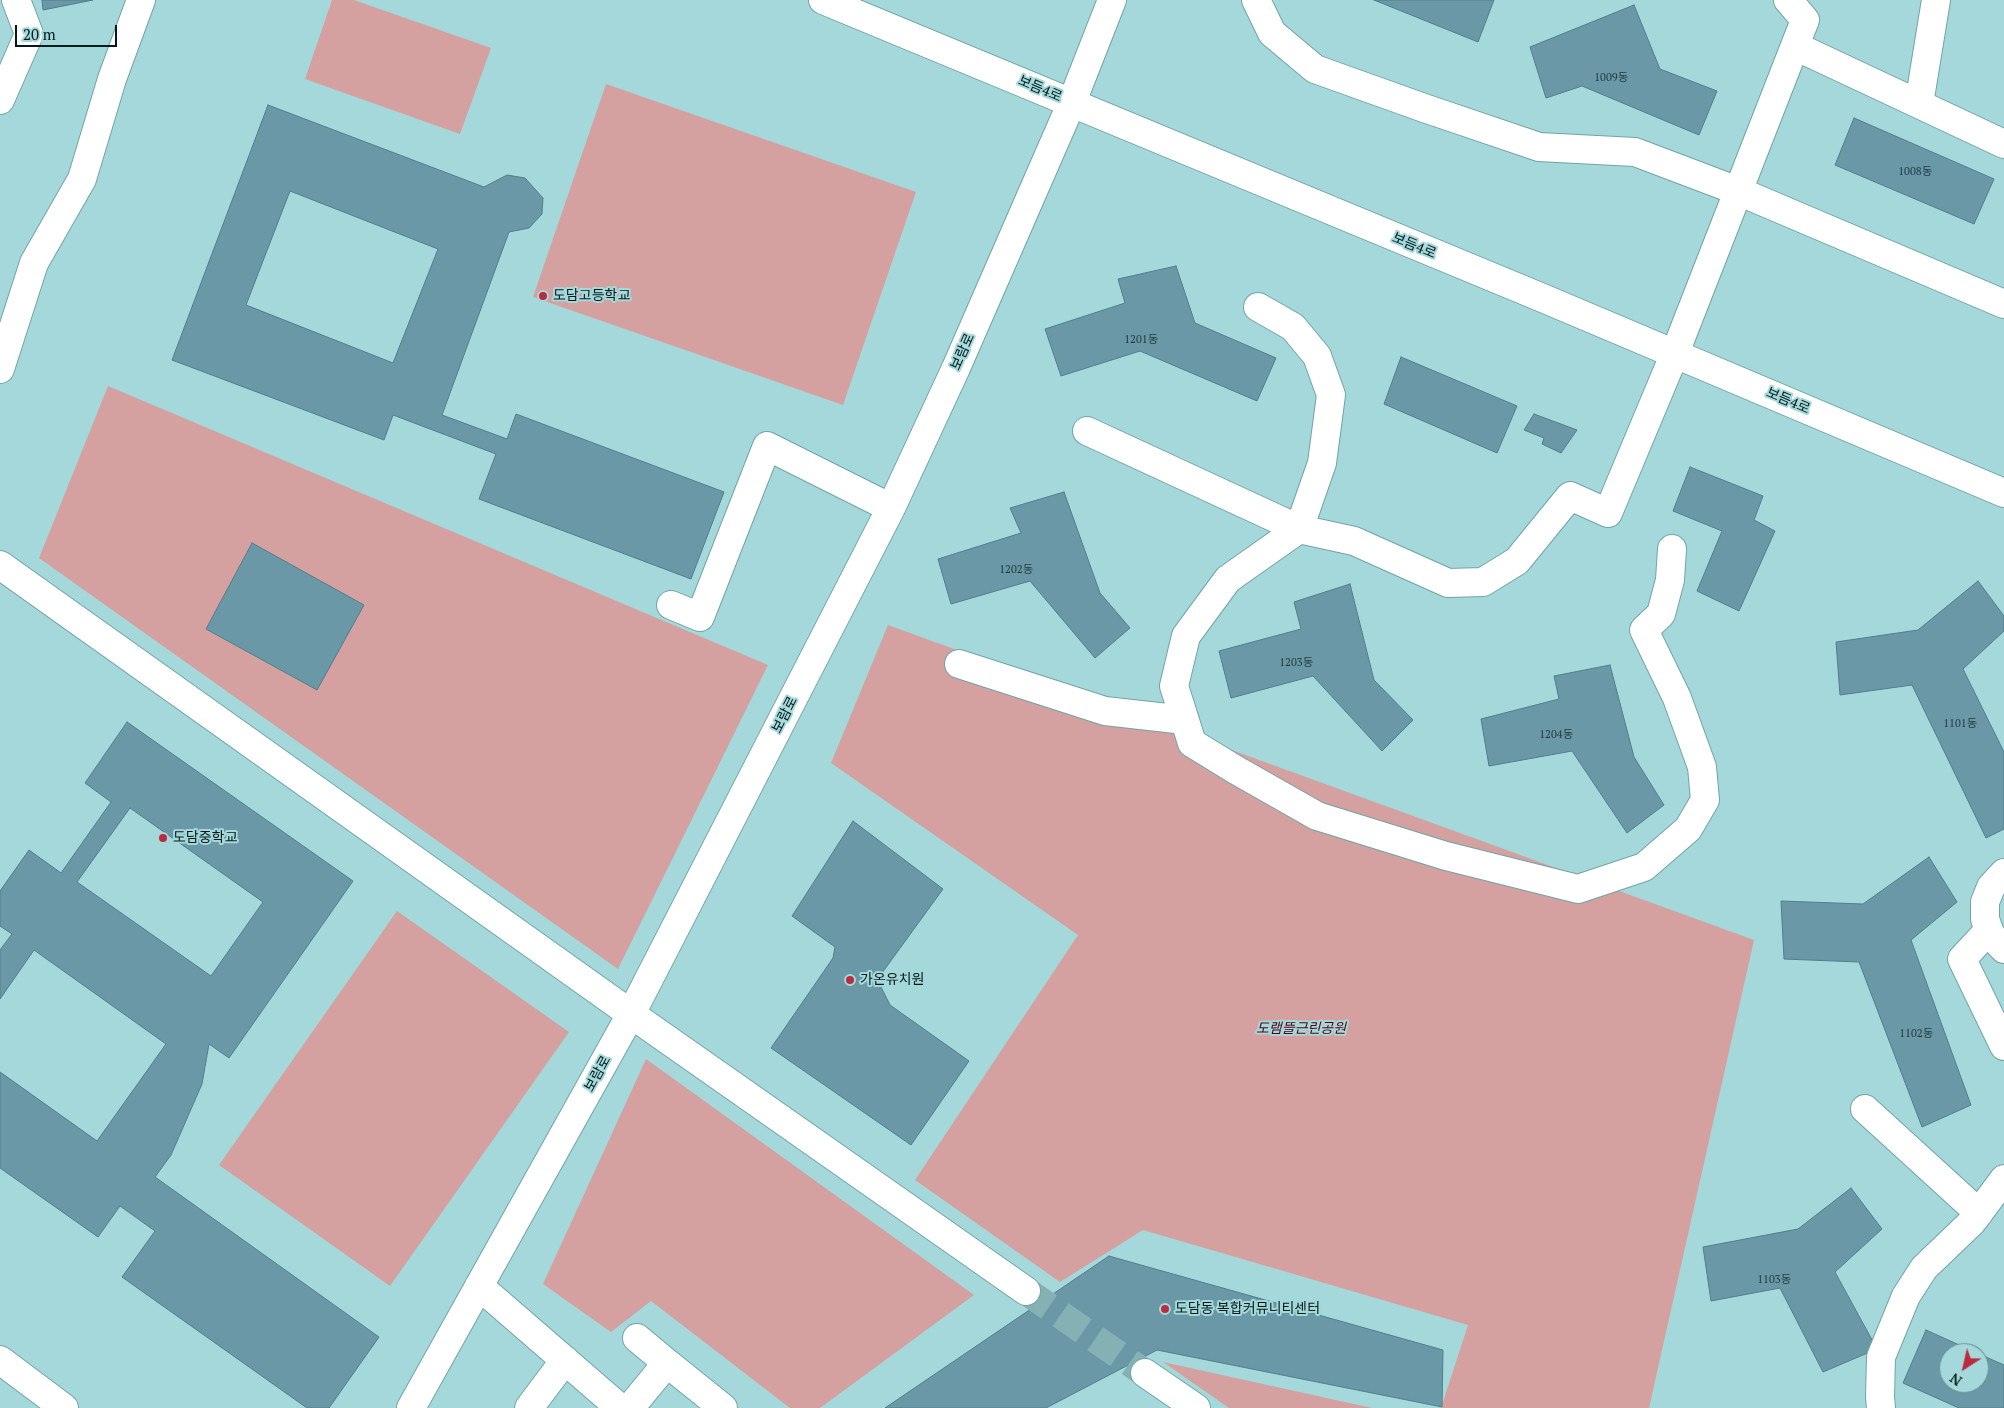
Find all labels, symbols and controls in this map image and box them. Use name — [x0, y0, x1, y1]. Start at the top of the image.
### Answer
scale bar — [18, 15, 120, 47]
text: 20 m — [23, 24, 56, 44]
house number: 1009동 — [1594, 71, 1628, 85]
street label: 보듬4로 — [1015, 72, 1065, 106]
house number: 1008동 — [1898, 165, 1932, 179]
street label: 보듬4로 — [1389, 230, 1439, 262]
place label: 도담고등학교 — [553, 288, 630, 304]
marker: 도담고등학교 — [537, 290, 549, 302]
street label: 보람로 — [947, 331, 979, 373]
house number: 1201동 — [1124, 333, 1158, 347]
street label: 보듬4로 — [1763, 384, 1813, 418]
house number: 1202동 — [999, 563, 1033, 577]
house number: 1203동 — [1279, 656, 1313, 670]
street label: 보람로 — [769, 694, 801, 736]
house number: 1101동 — [1943, 717, 1977, 731]
house number: 1204동 — [1539, 728, 1573, 742]
place label: 도담중학교 — [173, 830, 237, 846]
marker: 도담중학교 — [157, 832, 169, 844]
place label: 가온유치원 — [860, 972, 924, 988]
marker: 가온유치원 — [844, 974, 856, 986]
park label: 도램뜰근린공원 — [1256, 1021, 1346, 1037]
house number: 1102동 — [1899, 1027, 1933, 1041]
street label: 보람로 — [581, 1053, 615, 1095]
house number: 1103동 — [1757, 1273, 1791, 1287]
place label: 도담동 복합커뮤니티센터 — [1175, 1301, 1320, 1317]
marker: 도담동 복합커뮤니티센터 — [1159, 1303, 1171, 1315]
north arrow — [1939, 1343, 1989, 1393]
text: N — [1946, 1369, 1965, 1391]

